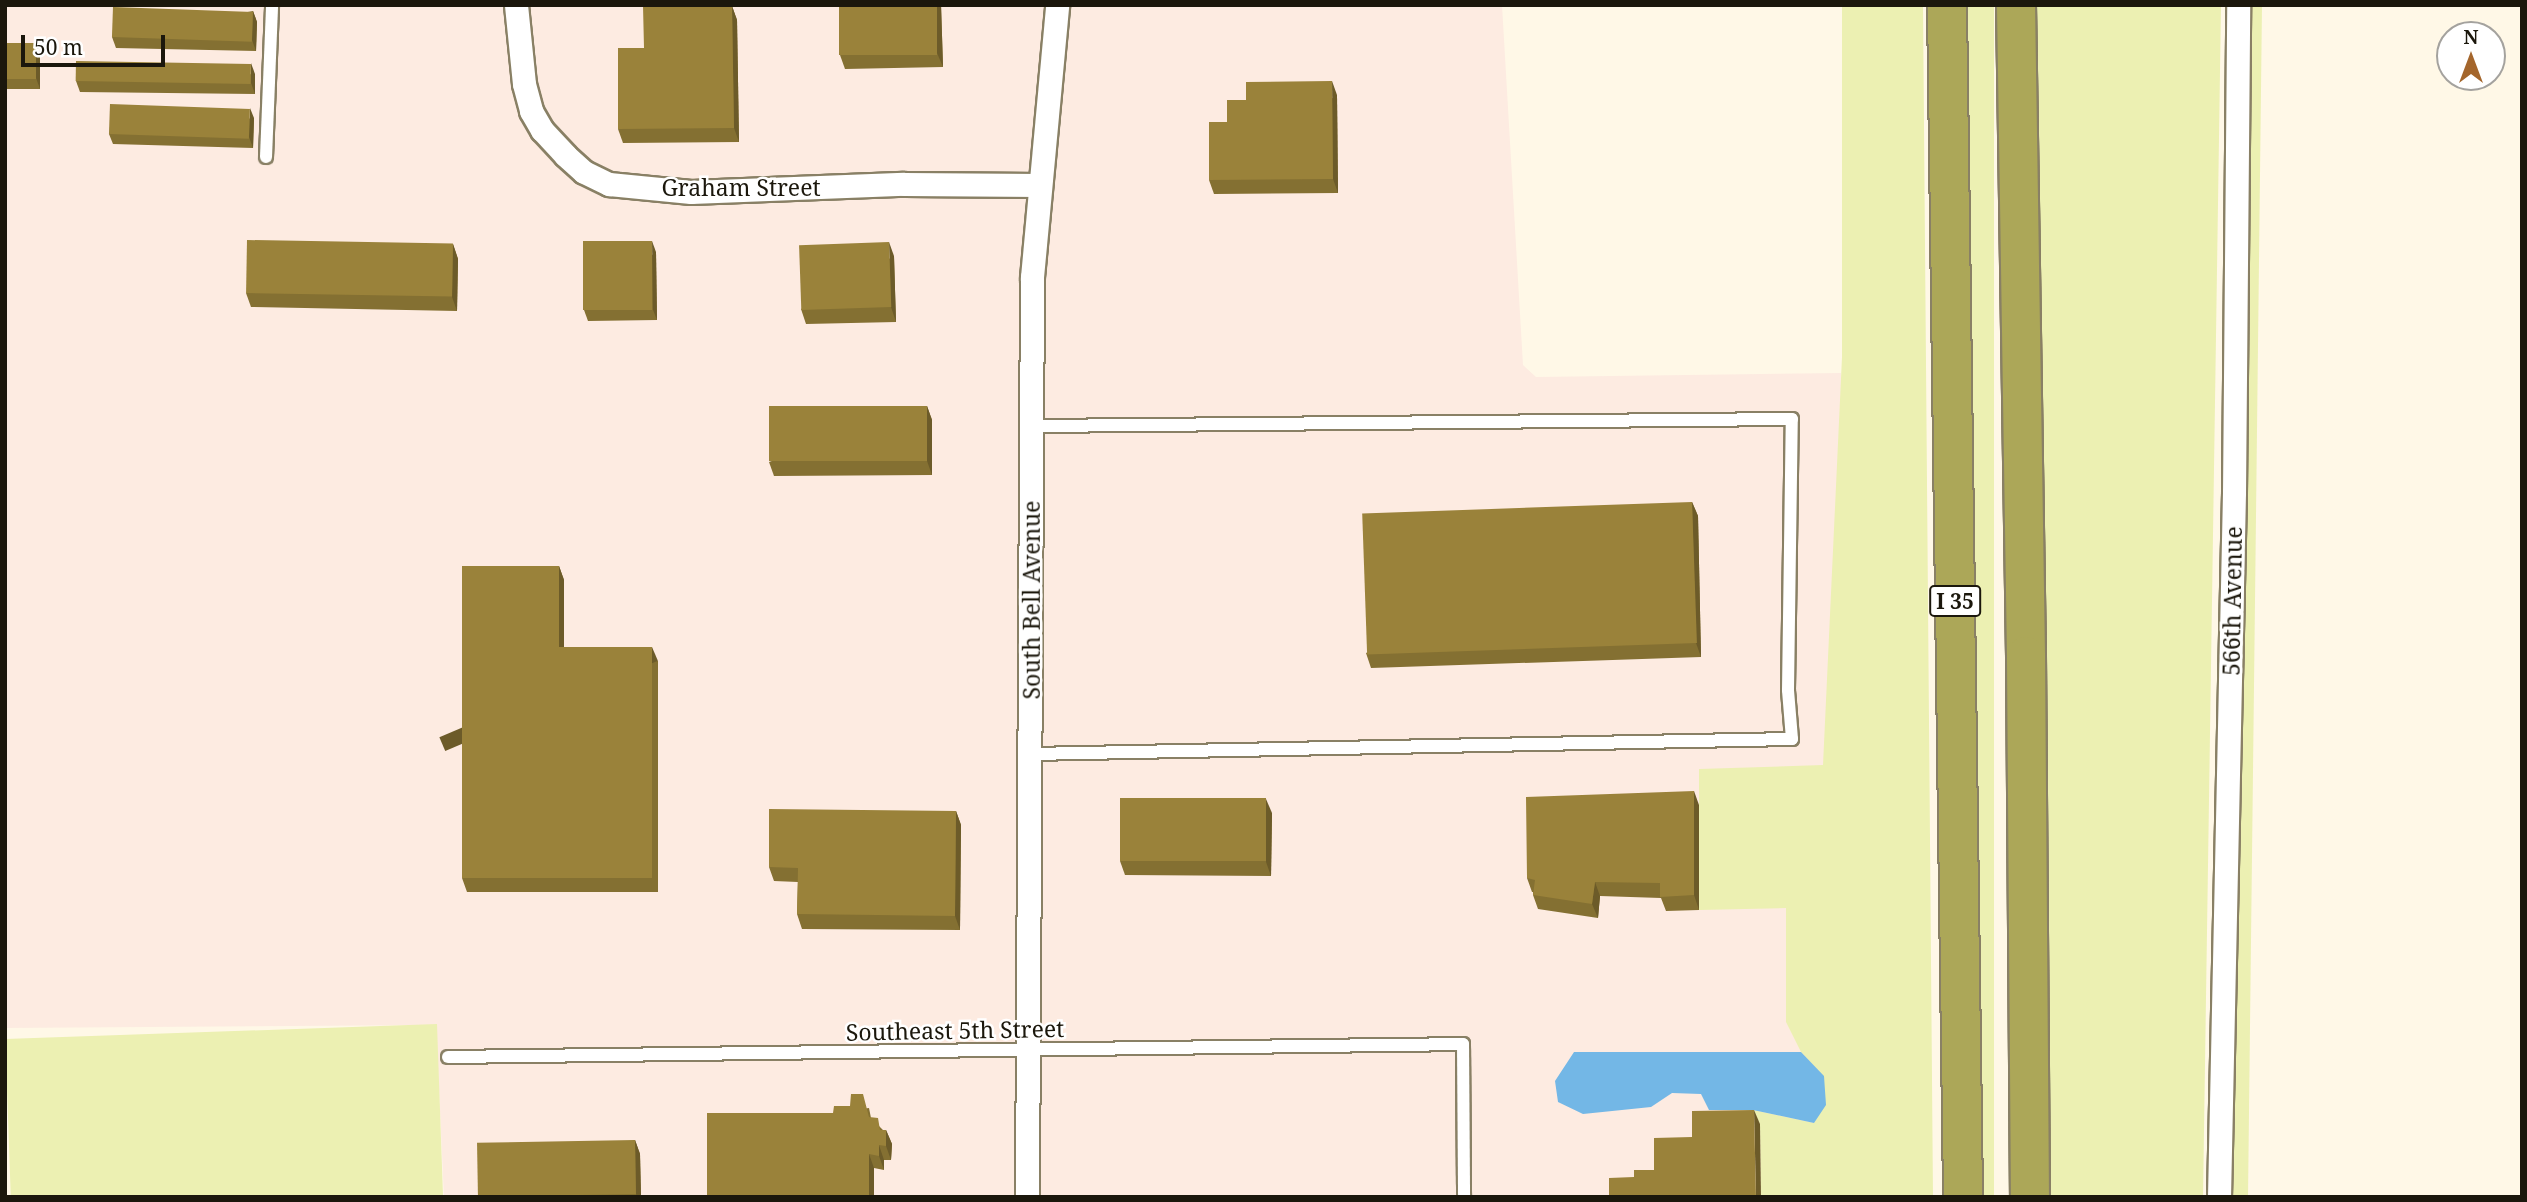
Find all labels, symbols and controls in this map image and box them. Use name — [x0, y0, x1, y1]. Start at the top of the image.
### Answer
scale bar — [24, 21, 168, 65]
north arrow — [2436, 21, 2506, 91]
text: N — [2464, 24, 2478, 50]
text: 50 m — [34, 33, 83, 61]
street label: Graham Street — [661, 173, 821, 201]
street label: South Bell Avenue — [1017, 501, 1045, 699]
street label: 566th Avenue — [2217, 526, 2247, 676]
road number: I 35 — [1929, 584, 1981, 618]
street label: Southeast 5th Street — [846, 1014, 1064, 1046]

